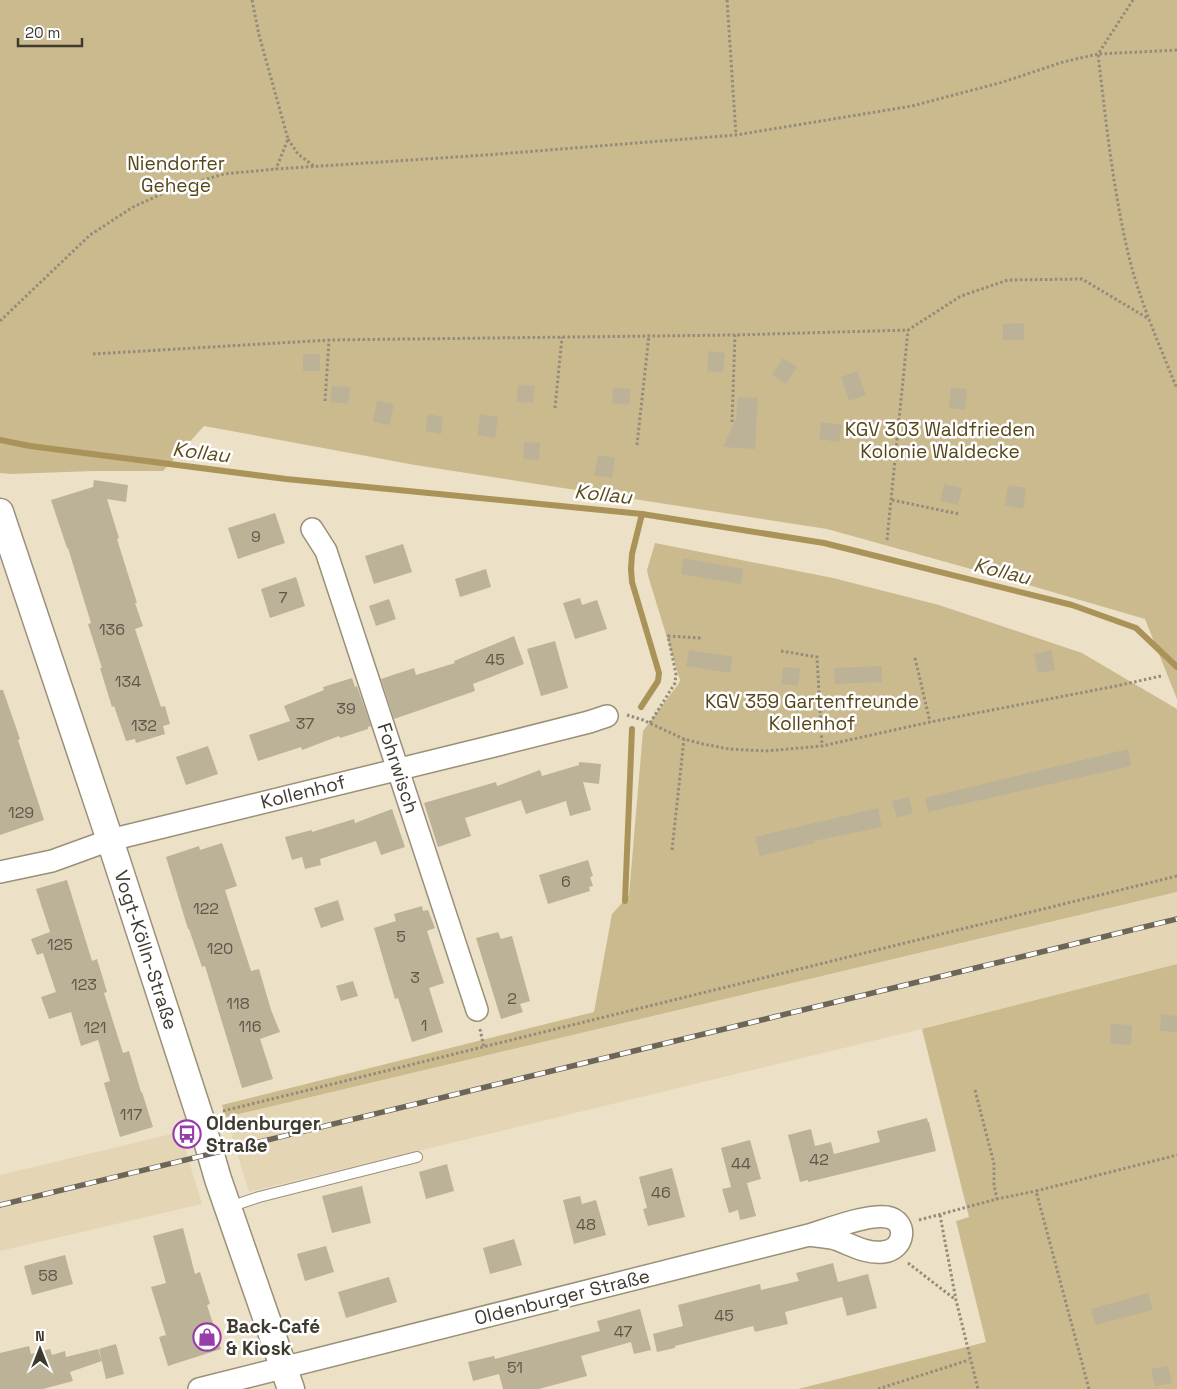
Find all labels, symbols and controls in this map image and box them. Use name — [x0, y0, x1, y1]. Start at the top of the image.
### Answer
scale bar — [18, 15, 81, 47]
text: 20 m — [25, 23, 60, 42]
park label: Niendorfer Gehege — [127, 151, 225, 198]
park label: KGV 303 Waldfrieden Kolonie Waldecke — [845, 417, 1035, 464]
water label: Kollau — [171, 436, 233, 469]
water label: Kollau — [573, 478, 635, 510]
house number: 9 — [251, 526, 261, 547]
water label: Kollau — [971, 551, 1035, 591]
house number: 7 — [278, 587, 288, 608]
house number: 136 — [99, 619, 125, 640]
house number: 45 — [485, 649, 505, 670]
house number: 134 — [115, 671, 141, 692]
park label: KGV 359 Gartenfreunde Kollenhof — [705, 689, 919, 736]
house number: 39 — [336, 698, 356, 719]
house number: 37 — [296, 713, 314, 734]
house number: 132 — [131, 715, 157, 736]
street label: Fohrwisch — [372, 720, 424, 816]
street label: Kollenhof — [258, 769, 348, 815]
house number: 129 — [8, 802, 34, 823]
street label: Vogt-Kölln-Straße — [108, 867, 184, 1033]
house number: 6 — [561, 871, 571, 892]
house number: 122 — [193, 898, 219, 919]
house number: 5 — [396, 926, 406, 947]
house number: 125 — [47, 934, 73, 955]
house number: 120 — [207, 938, 233, 959]
house number: 3 — [410, 967, 420, 988]
house number: 123 — [71, 974, 97, 995]
house number: 2 — [507, 988, 517, 1009]
house number: 118 — [226, 993, 250, 1014]
house number: 1 — [421, 1015, 427, 1036]
house number: 116 — [238, 1016, 262, 1037]
house number: 121 — [83, 1017, 107, 1038]
house number: 117 — [120, 1104, 142, 1125]
place label: Oldenburger Straße — [206, 1111, 320, 1158]
bus stop icon: Oldenburger Straße — [172, 1119, 202, 1149]
house number: 42 — [809, 1149, 829, 1170]
house number: 44 — [731, 1153, 751, 1174]
house number: 46 — [651, 1182, 671, 1203]
house number: 48 — [576, 1214, 596, 1235]
street label: Oldenburger Straße — [472, 1263, 652, 1331]
house number: 58 — [38, 1265, 58, 1286]
house number: 45 — [714, 1305, 734, 1326]
place label: Back-Café & Kiosk — [226, 1314, 320, 1361]
house number: 47 — [614, 1321, 632, 1342]
shop icon: Back-Café & Kiosk — [192, 1322, 222, 1352]
north arrow — [15, 1324, 65, 1374]
text: N — [35, 1327, 45, 1345]
house number: 51 — [507, 1357, 523, 1378]

